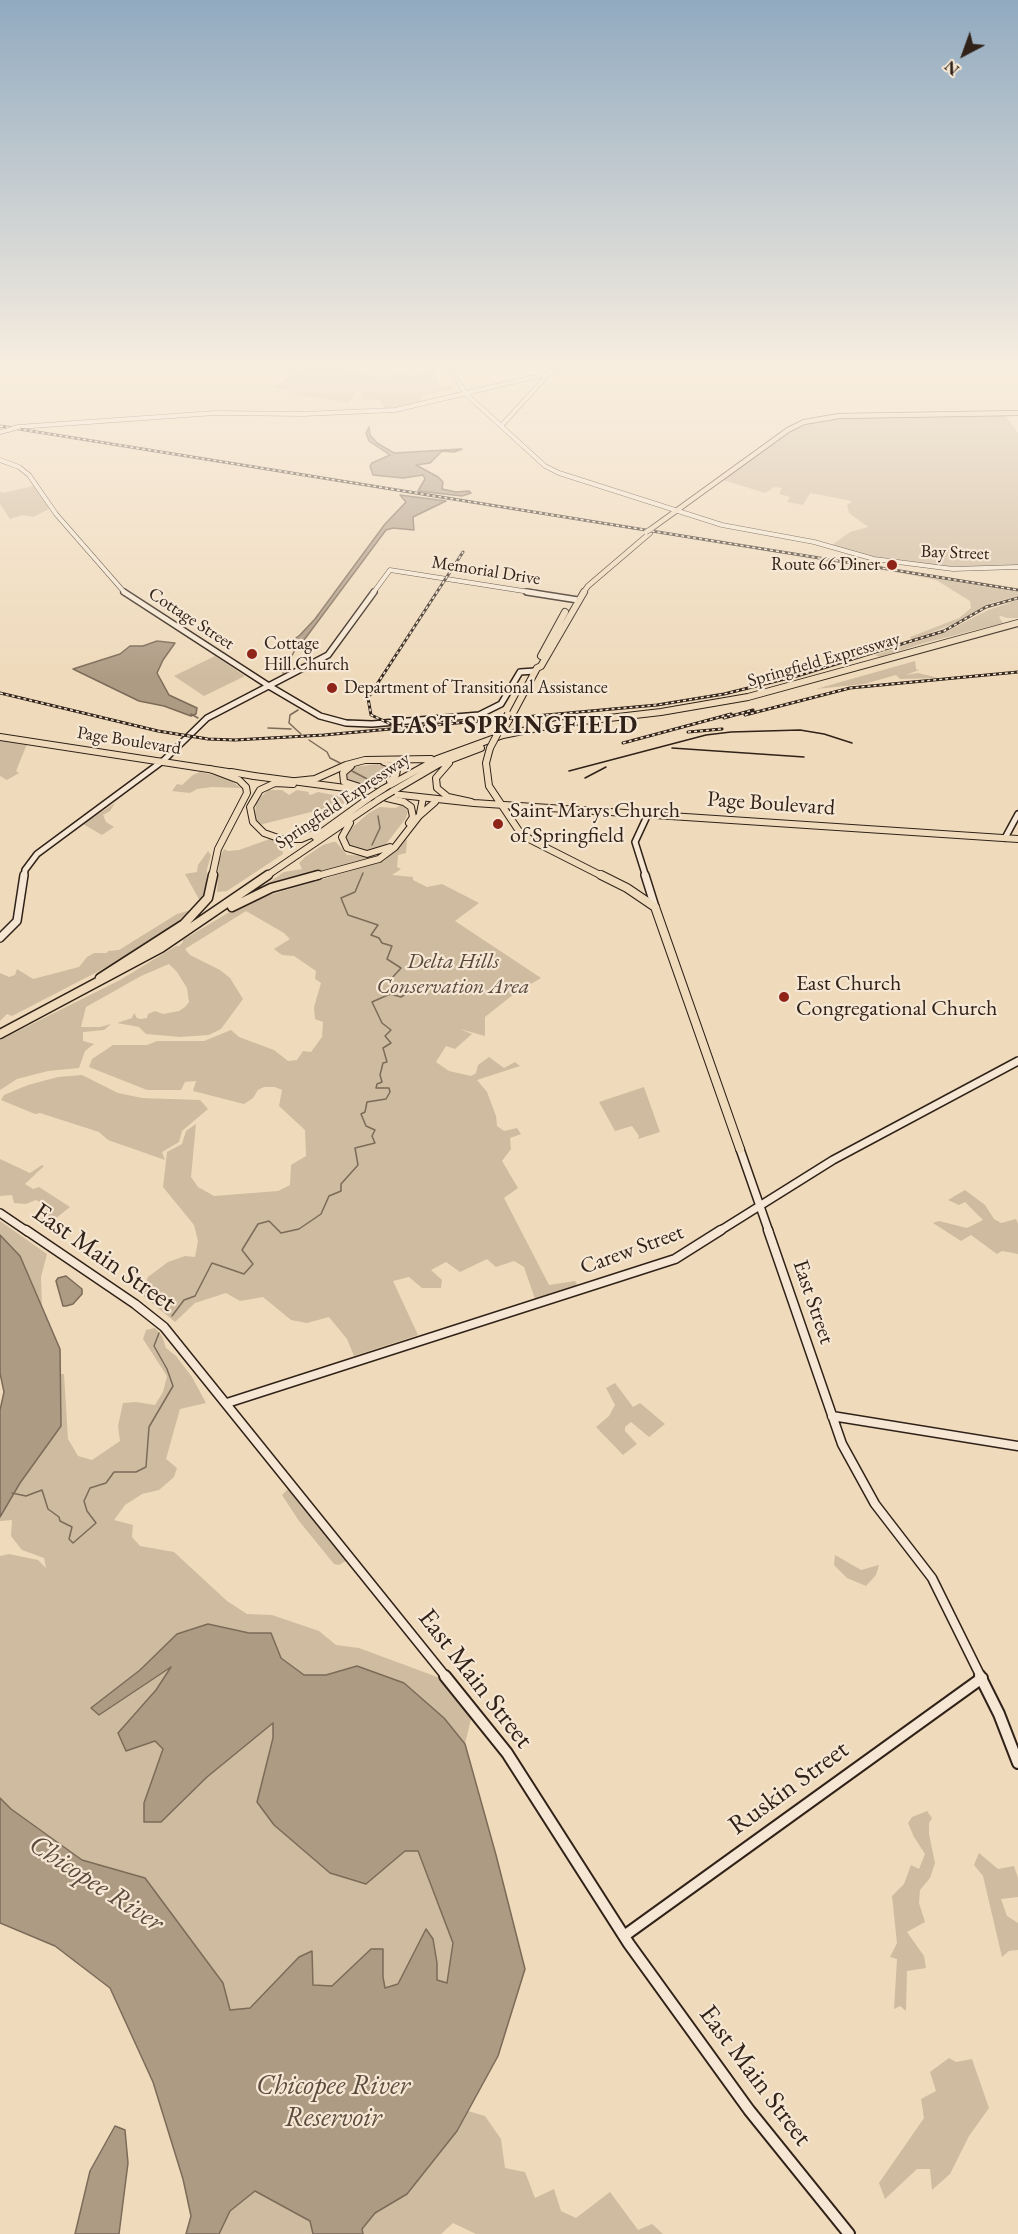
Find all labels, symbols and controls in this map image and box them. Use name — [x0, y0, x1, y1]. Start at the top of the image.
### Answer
north arrow — [934, 24, 994, 84]
text: N — [940, 56, 964, 80]
street label: Bay Street — [920, 541, 990, 565]
street label: Memorial Drive — [430, 552, 542, 590]
place label: Route 66 Diner — [771, 554, 880, 576]
marker: Route 66 Diner — [885, 558, 899, 572]
street label: Cottage Street — [144, 583, 238, 655]
street label: Springfield Expressway — [745, 628, 903, 692]
place label: Cottage Hill Church — [264, 633, 349, 676]
marker: Cottage Hill Church — [245, 647, 259, 661]
place label: Department of Transitional Assistance — [344, 677, 608, 699]
marker: Department of Transitional Assistance — [325, 681, 339, 695]
district label: EAST SPRINGFIELD — [391, 712, 639, 740]
street label: Page Boulevard — [76, 722, 182, 760]
street label: Springfield Expressway — [272, 748, 414, 854]
street label: Page Boulevard — [706, 786, 836, 822]
place label: Saint Marys Church of Springfield — [510, 798, 680, 849]
marker: Saint Marys Church of Springfield — [491, 817, 505, 831]
park label: Delta Hills Conservation Area — [376, 949, 530, 1000]
place label: East Church Congregational Church — [796, 971, 997, 1022]
marker: East Church Congregational Church — [777, 990, 791, 1004]
street label: East Main Street — [26, 1197, 182, 1319]
street label: Carew Street — [577, 1219, 687, 1281]
street label: East Street — [786, 1256, 840, 1348]
street label: East Main Street — [410, 1603, 540, 1755]
street label: Ruskin Street — [723, 1734, 855, 1842]
water label: Chicopee River — [22, 1828, 170, 1940]
street label: East Main Street — [691, 1999, 819, 2153]
water label: Chicopee River Reservoir — [256, 2069, 410, 2135]

